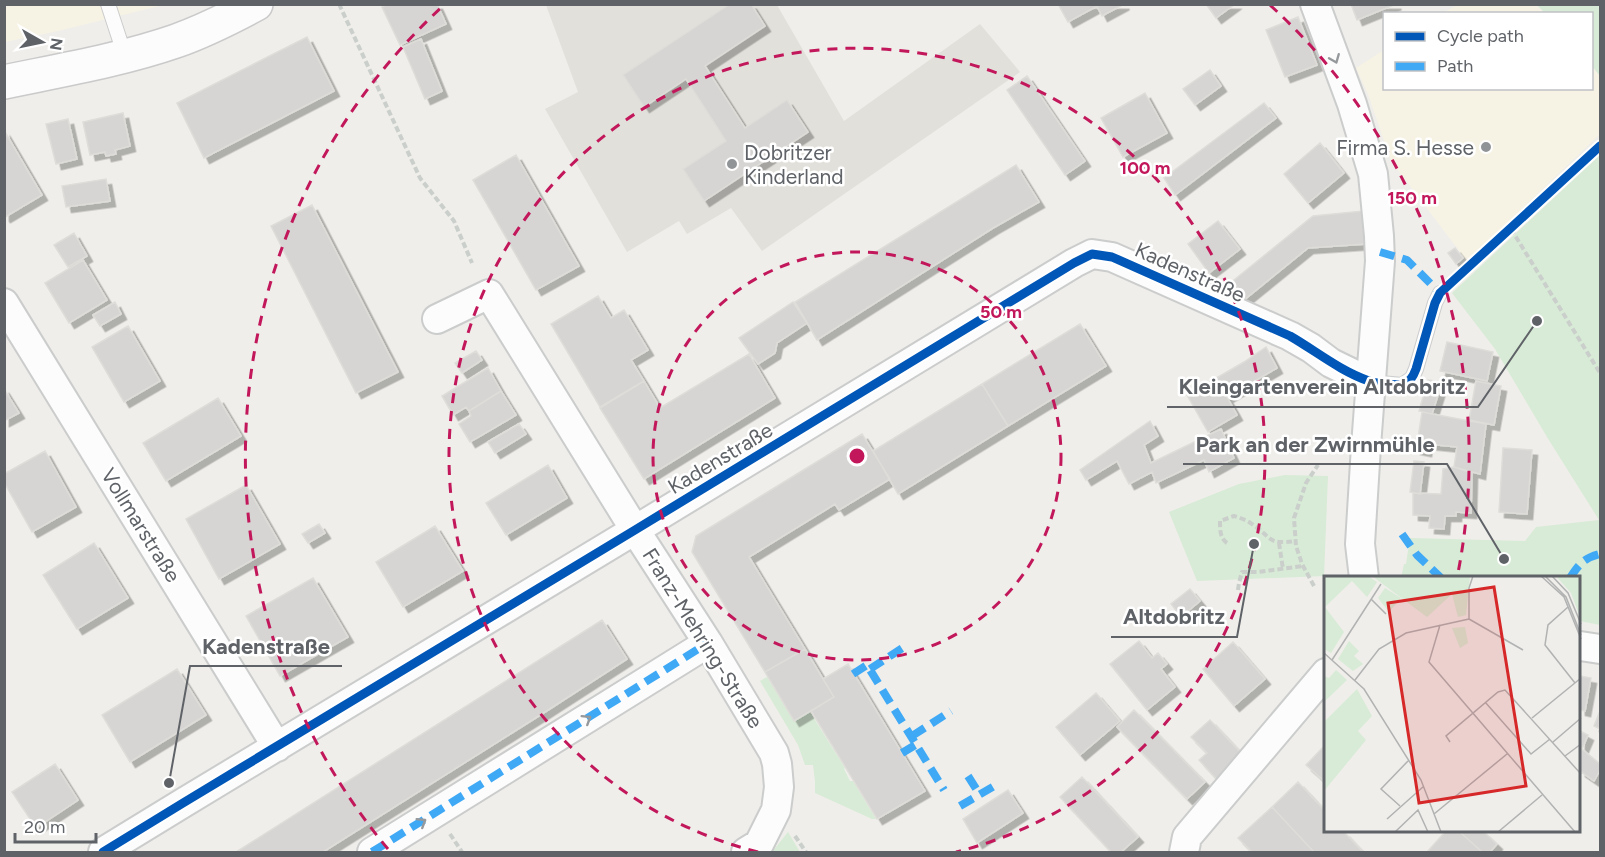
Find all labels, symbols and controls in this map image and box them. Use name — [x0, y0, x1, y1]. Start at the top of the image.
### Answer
north arrow — [12, 12, 72, 72]
legend — [1383, 12, 1593, 90]
text: Cycle path — [1437, 25, 1524, 47]
text: N — [46, 37, 67, 52]
one-way arrow — [1328, 53, 1340, 64]
text: Path — [1437, 55, 1473, 77]
place label: Firma S. Hesse — [1336, 135, 1474, 160]
place label: Dobritzer Kinderland — [744, 140, 844, 189]
marker: Firma S. Hesse — [1479, 140, 1493, 154]
marker: Dobritzer Kinderland — [725, 157, 739, 171]
text: 100 m — [1120, 157, 1170, 179]
text: 150 m — [1387, 187, 1437, 209]
street label: Kadenstraße — [1131, 237, 1249, 307]
text: 50 m — [980, 301, 1022, 323]
callout: Kleingartenverein Altdobritz — [1167, 367, 1478, 407]
text: Kleingartenverein Altdobritz — [1178, 373, 1466, 400]
street label: Kadenstraße — [663, 417, 777, 499]
callout: Park an der Zwirnmühle — [1183, 424, 1447, 464]
text: Park an der Zwirnmühle — [1195, 431, 1435, 458]
centre of rings — [847, 446, 867, 466]
street label: Vollmarstraße — [96, 463, 186, 587]
street label: Franz-Mehring-Straße — [637, 543, 769, 733]
inset map — [1324, 576, 1581, 833]
callout: Altdobritz — [1111, 597, 1237, 637]
text: Altdobritz — [1123, 603, 1225, 630]
callout: Kadenstraße — [190, 626, 342, 666]
text: Kadenstraße — [202, 633, 330, 660]
one-way arrow — [581, 715, 592, 726]
scale bar — [15, 806, 96, 844]
text: 20 m — [24, 816, 65, 838]
one-way arrow — [416, 817, 426, 829]

